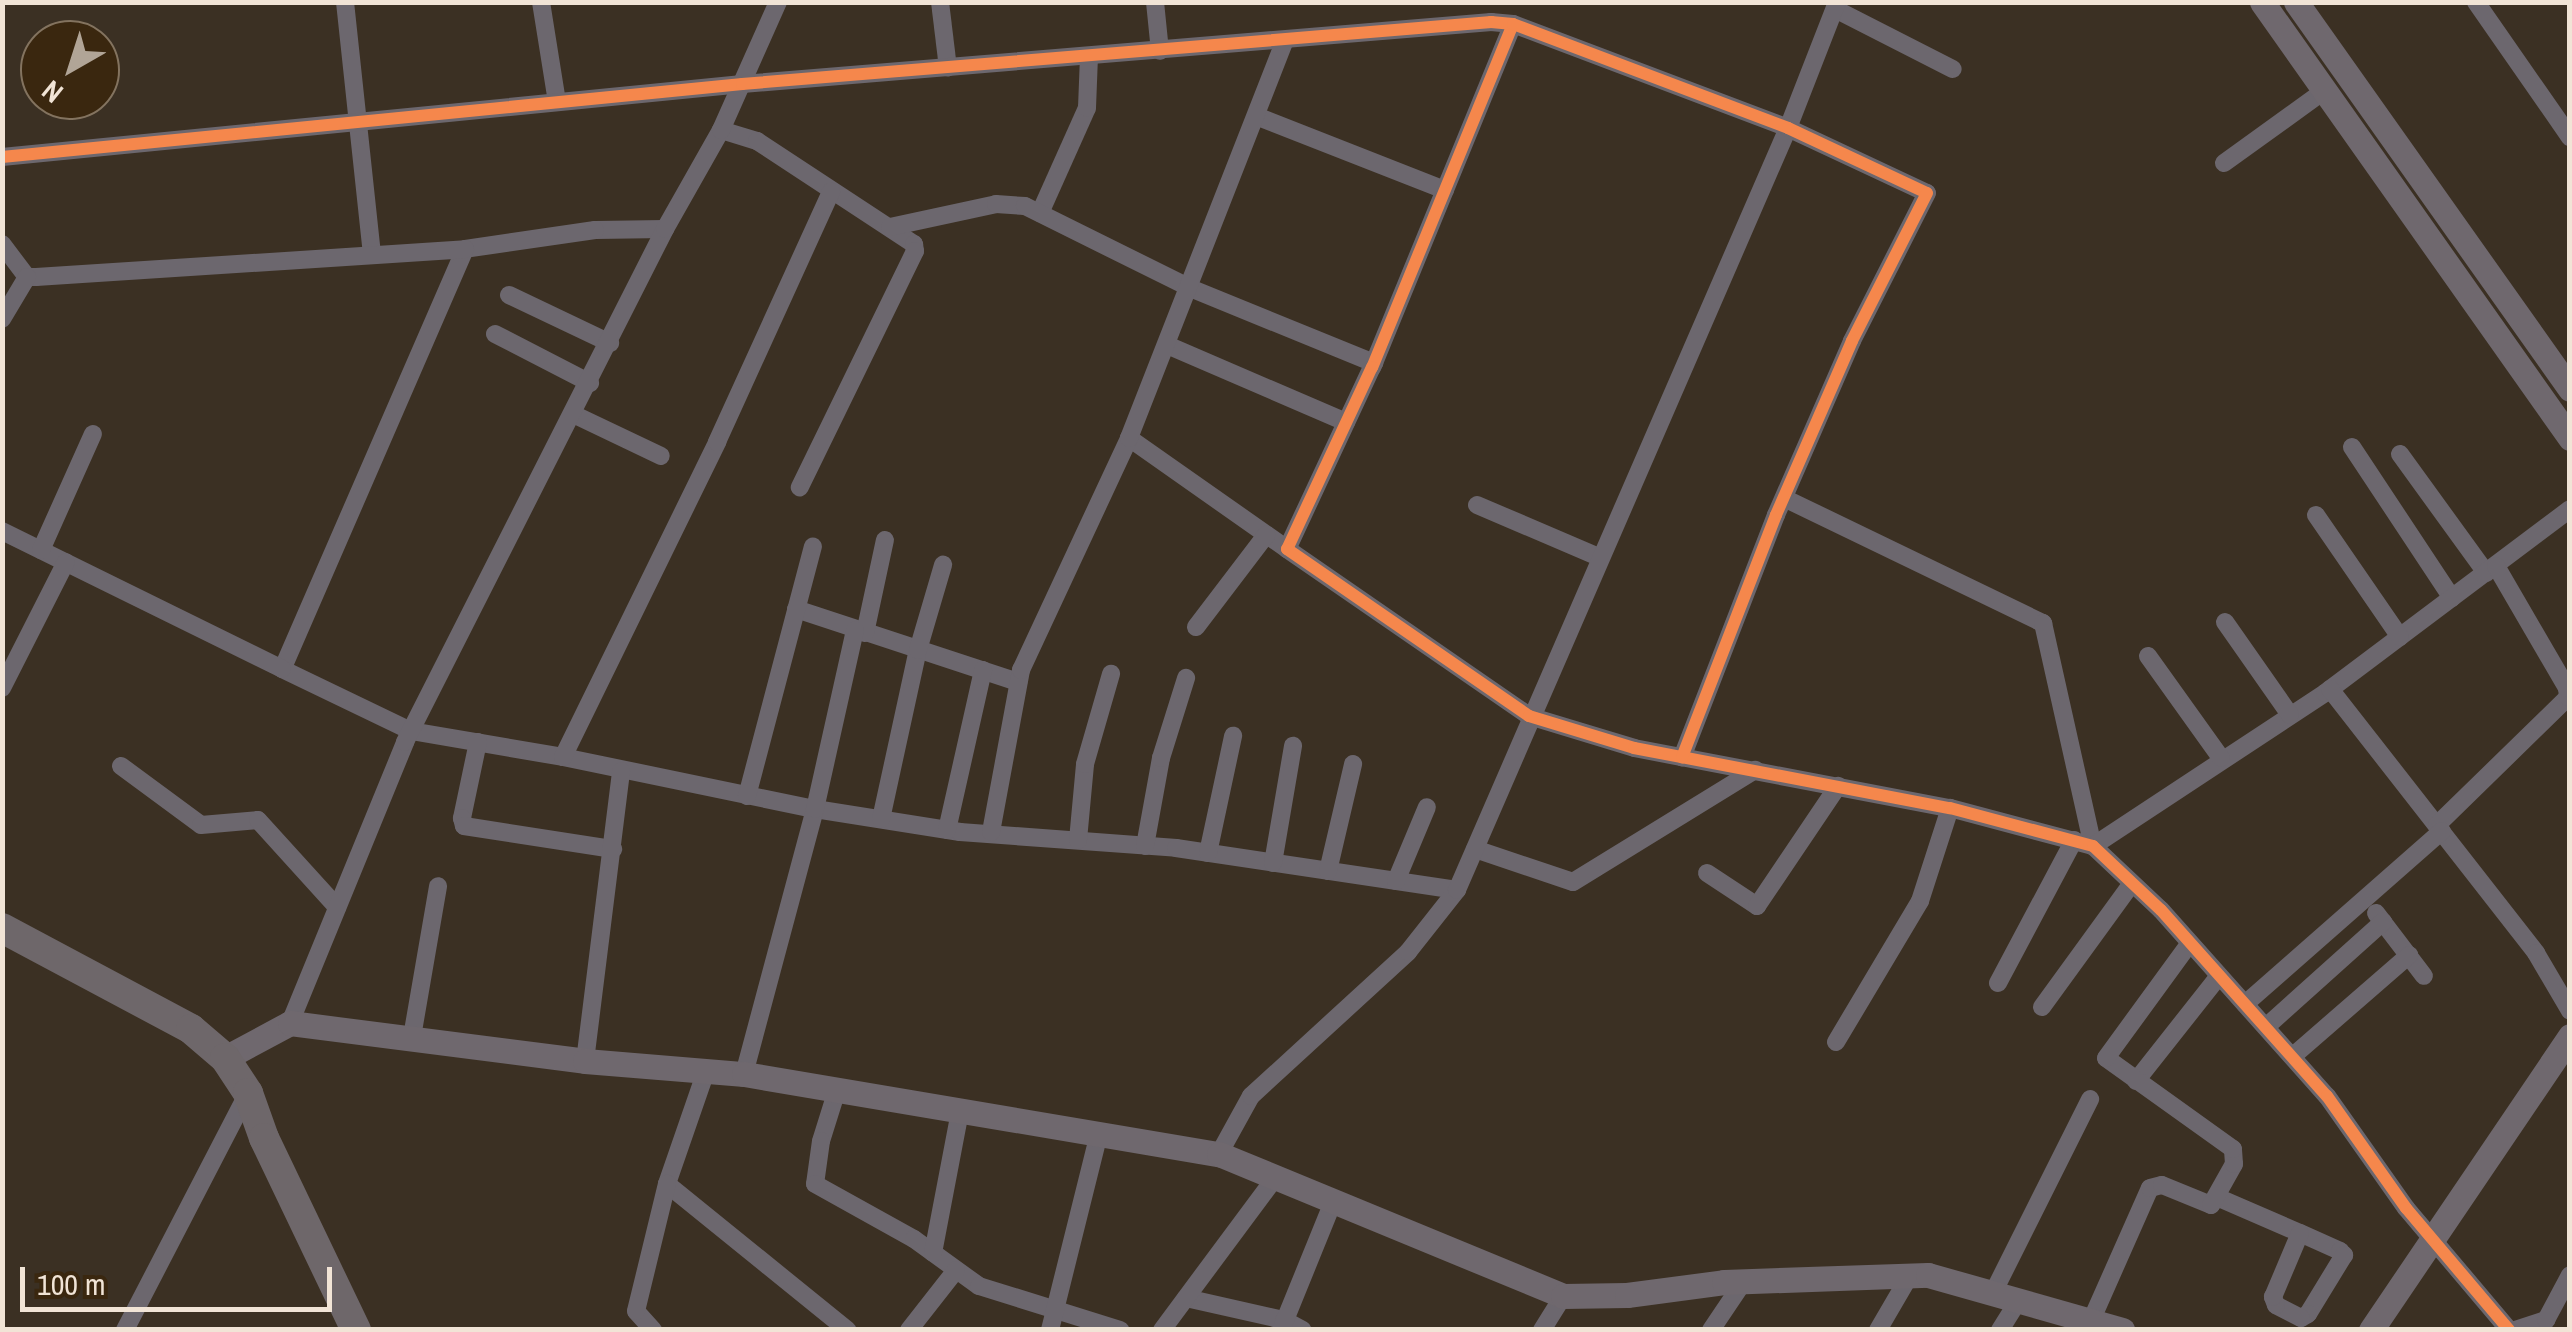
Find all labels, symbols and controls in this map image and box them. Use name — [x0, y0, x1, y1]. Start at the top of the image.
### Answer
north arrow — [20, 20, 120, 120]
text: N — [34, 72, 71, 112]
scale bar — [25, 1247, 338, 1309]
text: 100 m — [37, 1264, 105, 1304]

